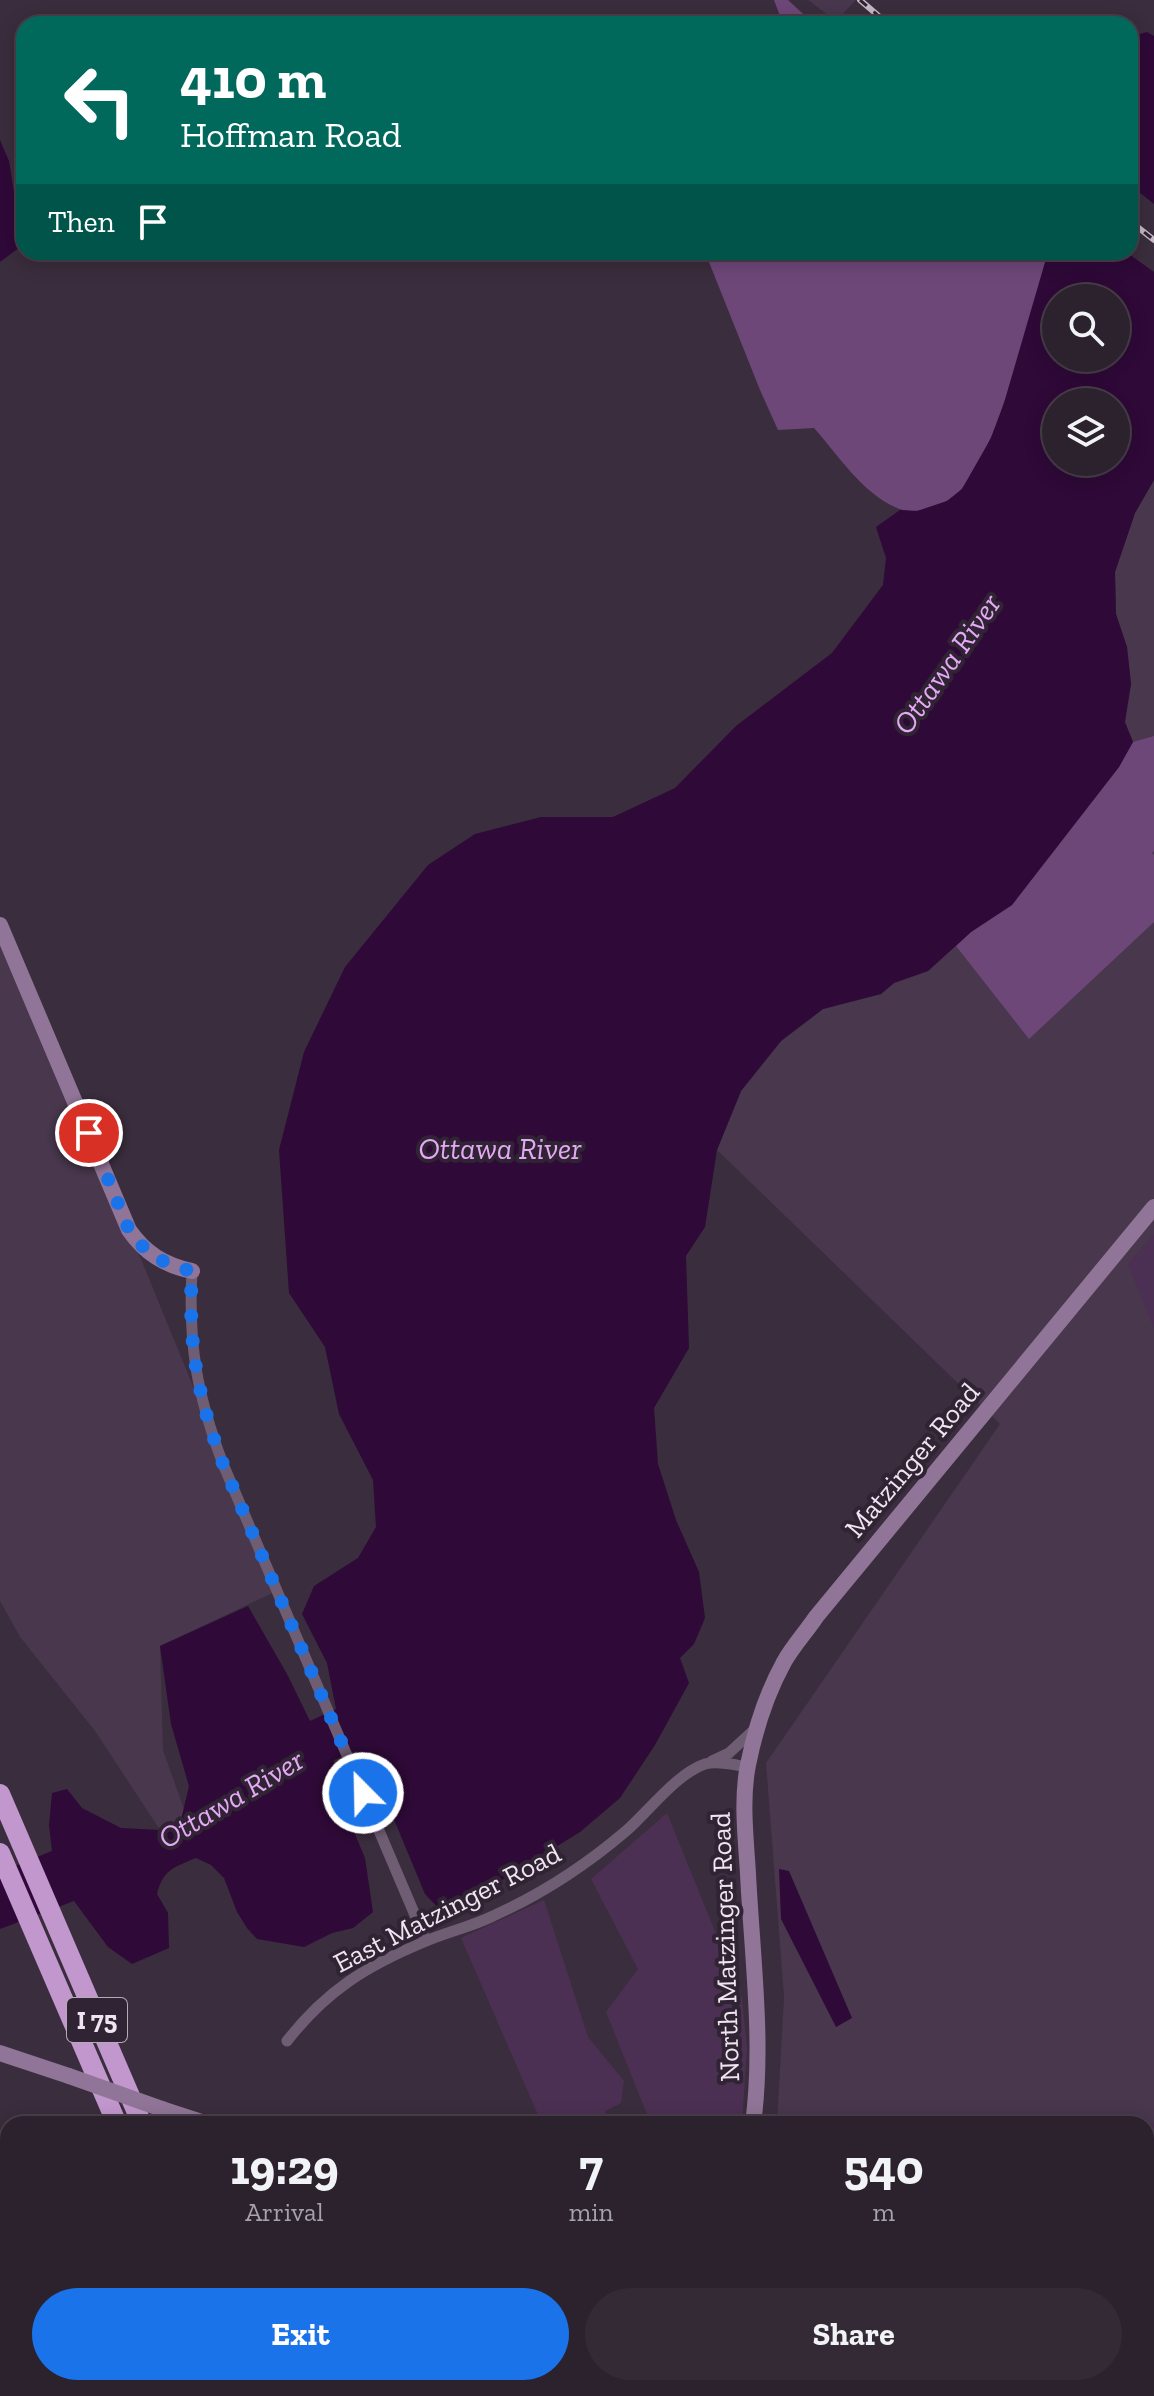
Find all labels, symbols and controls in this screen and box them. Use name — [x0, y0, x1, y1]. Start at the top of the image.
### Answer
text: 410 m — [180, 45, 326, 112]
icon: left — [48, 48, 152, 152]
text: Hoffman Road — [180, 113, 402, 156]
icon: arrive — [131, 200, 175, 244]
text: Then — [48, 204, 115, 240]
map controls — [1042, 284, 1130, 476]
button: search — [1042, 284, 1130, 372]
button: layers — [1042, 388, 1130, 476]
water label: Ottawa River — [885, 586, 1009, 741]
pin — [55, 1099, 123, 1167]
icon: arrive — [67, 1111, 111, 1155]
water label: Ottawa River — [418, 1131, 582, 1167]
street label: Matzinger Road — [838, 1376, 986, 1544]
water label: Ottawa River — [152, 1741, 311, 1856]
position arrow — [321, 1751, 405, 1835]
street label: North Matzinger Road — [704, 1812, 746, 2082]
street label: East Matzinger Road — [328, 1836, 566, 1980]
road number: I 75 — [67, 1998, 127, 2042]
text: 19:29 — [230, 2139, 339, 2196]
text: 7 — [579, 2139, 603, 2196]
text: 540 — [844, 2139, 924, 2196]
text: Arrival — [245, 2196, 324, 2228]
text: min — [569, 2196, 613, 2228]
text: m — [872, 2196, 895, 2228]
button: Exit — [32, 2288, 569, 2380]
button: Share — [585, 2288, 1122, 2380]

